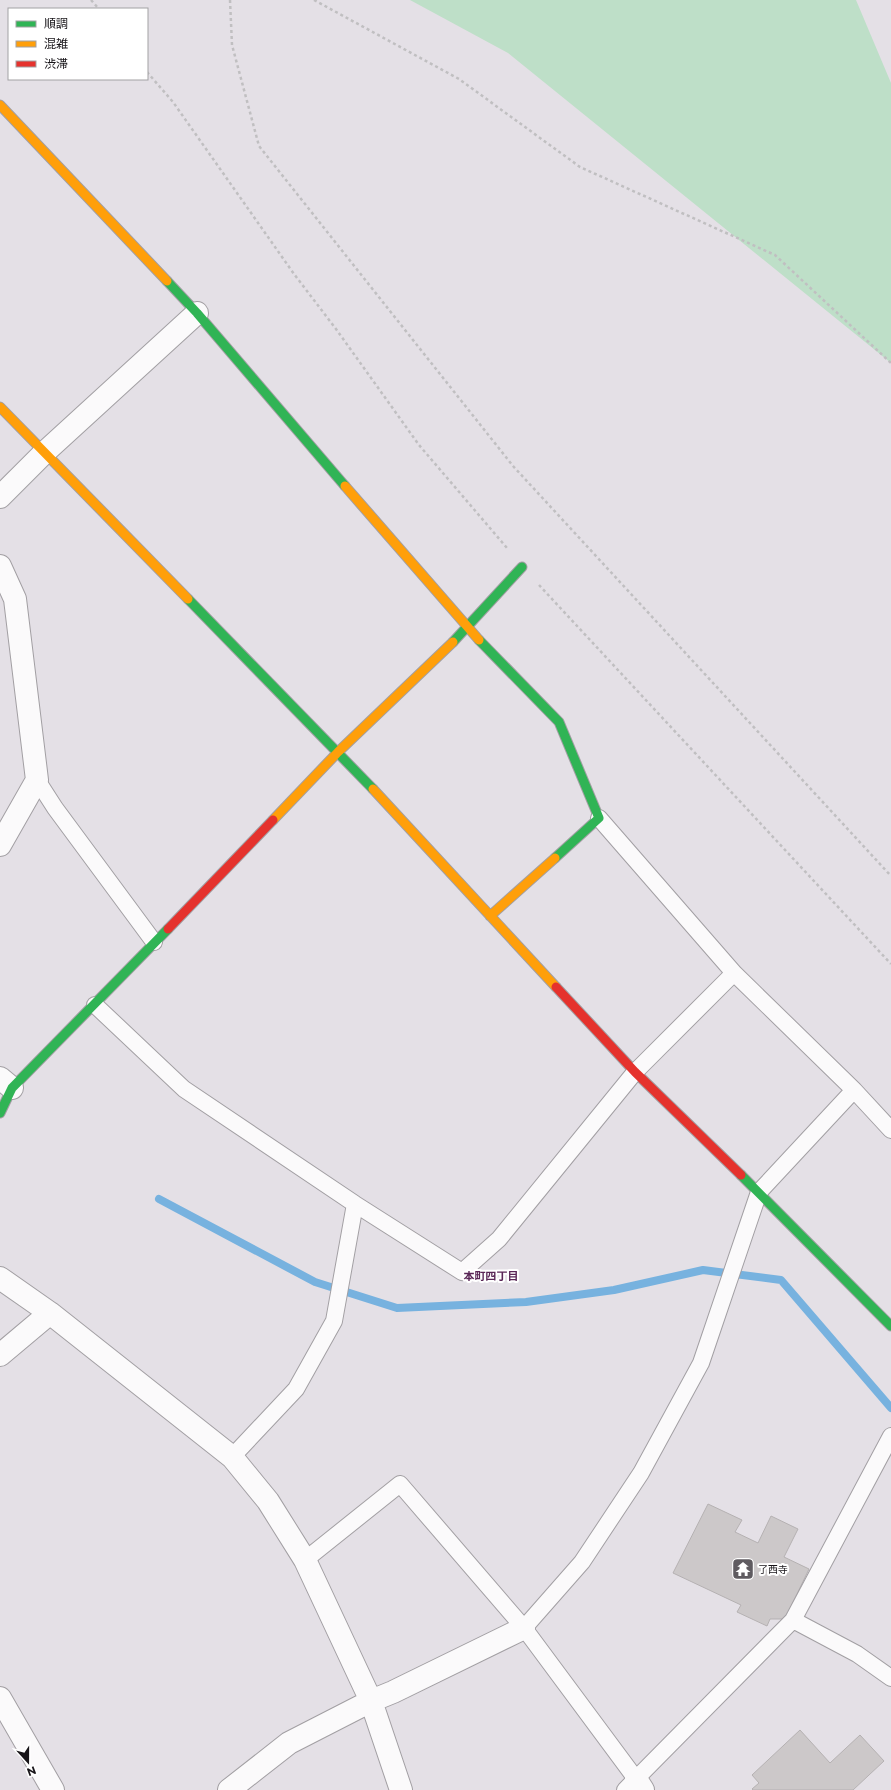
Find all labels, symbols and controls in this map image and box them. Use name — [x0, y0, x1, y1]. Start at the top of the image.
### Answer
legend — [8, 8, 148, 80]
text: 順調 — [44, 16, 68, 31]
text: 混雑 — [44, 36, 68, 51]
text: 渋滞 — [44, 56, 68, 71]
district label: 本町四丁目 — [464, 1269, 519, 1283]
temple icon: 了西寺 — [730, 1556, 756, 1582]
place label: 了西寺 — [758, 1563, 788, 1576]
north arrow — [8, 1742, 48, 1782]
text: N — [25, 1763, 38, 1779]

